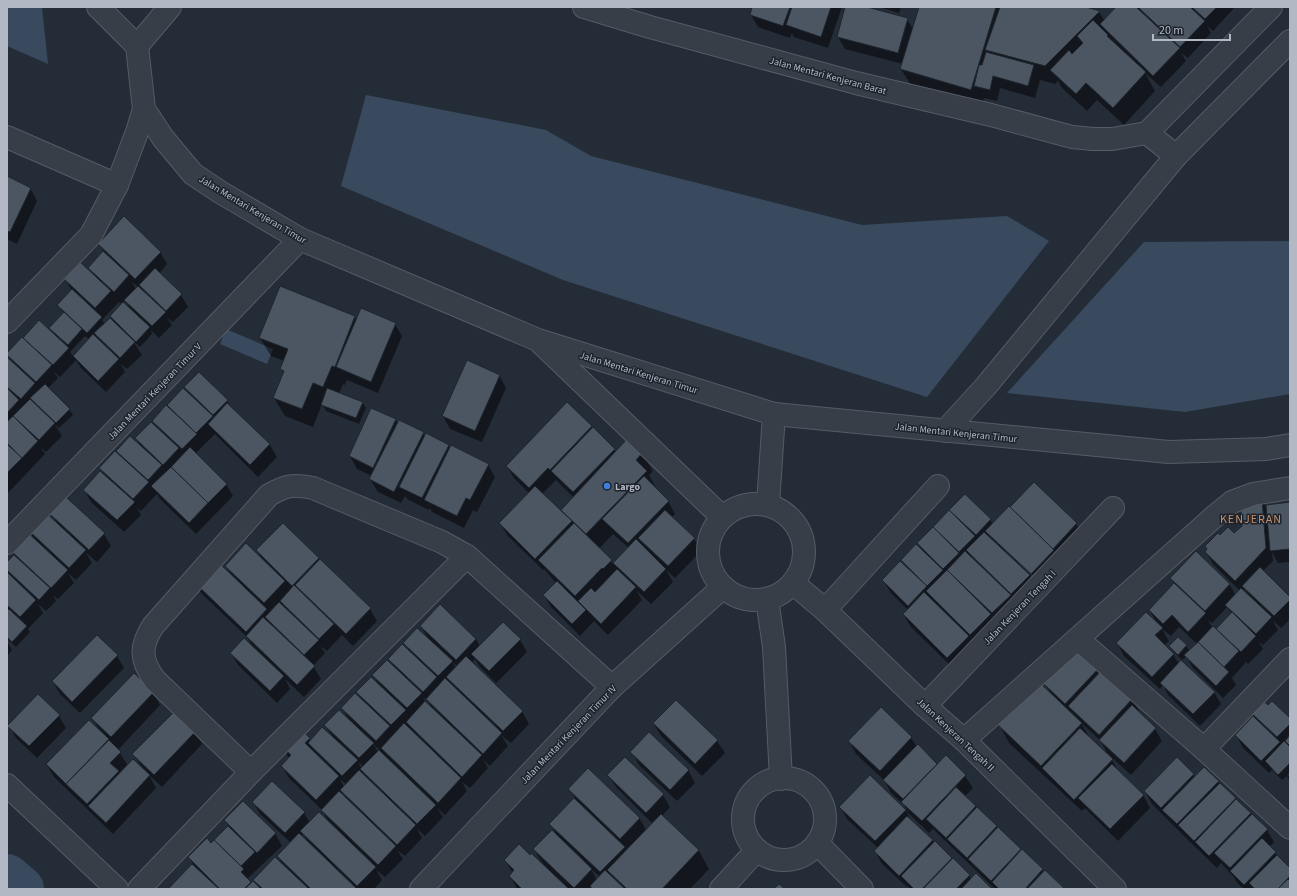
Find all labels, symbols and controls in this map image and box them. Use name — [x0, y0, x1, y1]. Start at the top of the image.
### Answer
scale bar — [1153, 16, 1230, 42]
text: 20 m — [1159, 22, 1183, 39]
street label: Jalan Mentari Kenjeran Barat — [768, 54, 888, 98]
street label: Jalan Mentari Kenjeran Timur — [196, 172, 309, 248]
street label: Jalan Mentari Kenjeran Timur V — [104, 339, 206, 443]
street label: Jalan Mentari Kenjeran Timur — [578, 348, 700, 398]
street label: Jalan Mentari Kenjeran Timur — [894, 420, 1018, 446]
place label: Largo — [615, 480, 640, 494]
marker: Largo — [602, 481, 612, 491]
district label: KENJERAN — [1220, 511, 1282, 528]
street label: Jalan Kenjeran Tengah I — [980, 567, 1059, 648]
street label: Jalan Mentari Kenjeran Timur IV — [518, 681, 620, 787]
street label: Jalan Kenjeran Tengah II — [913, 695, 997, 775]

